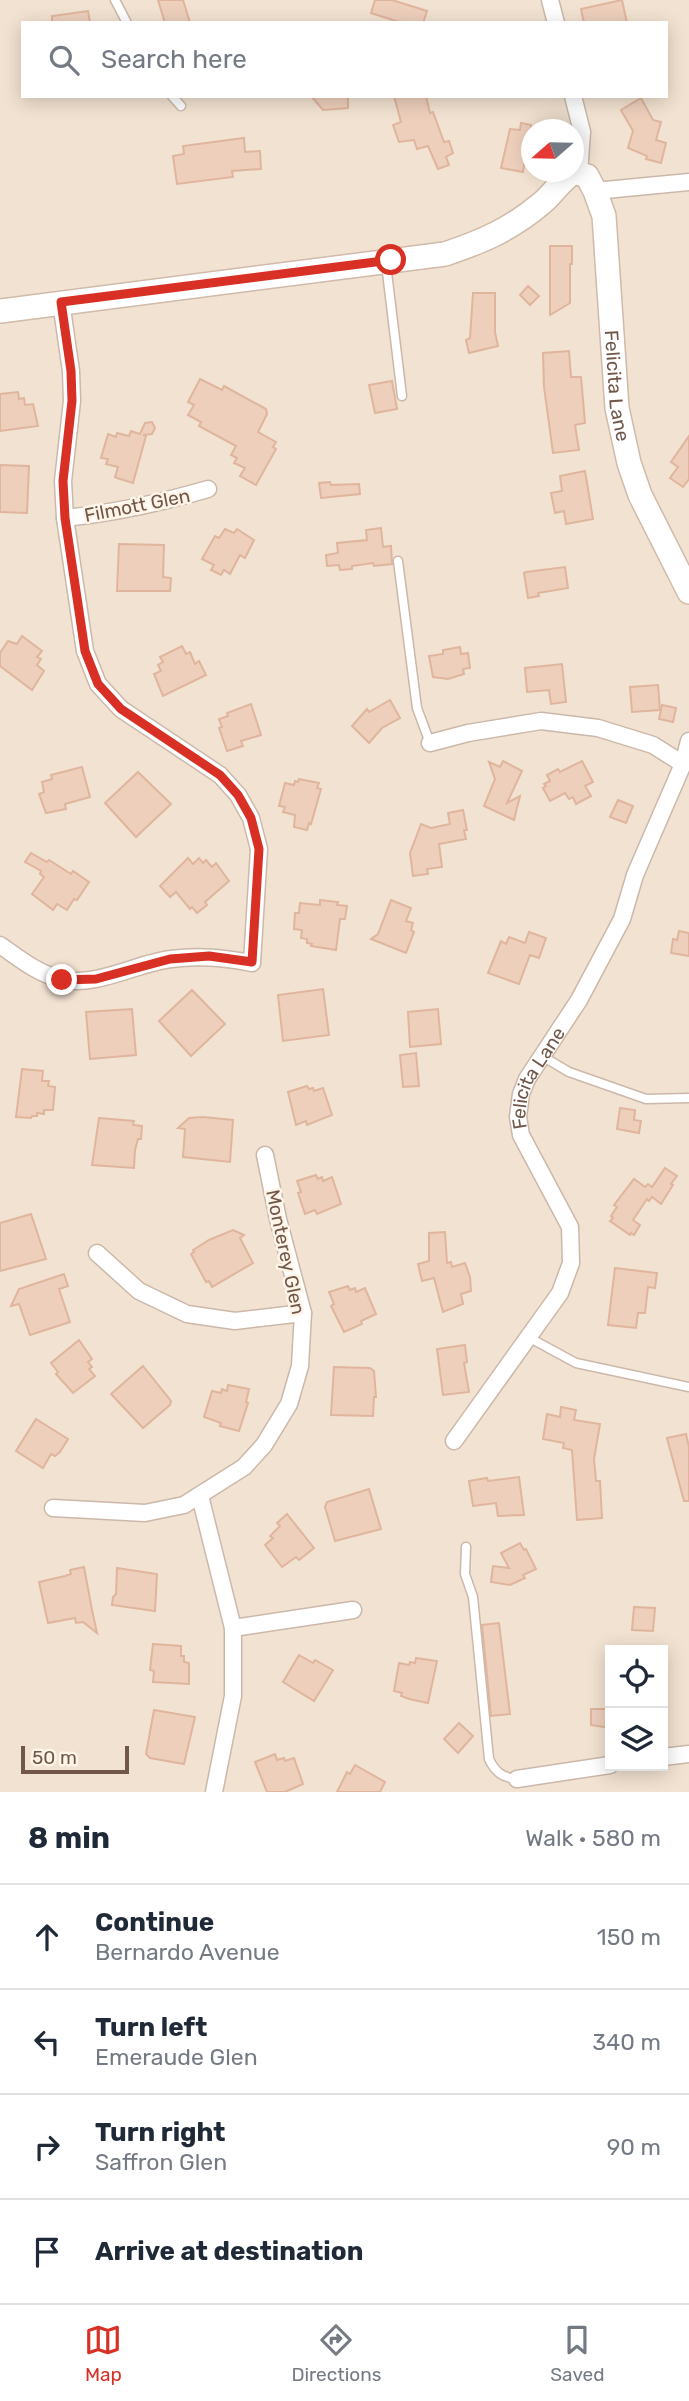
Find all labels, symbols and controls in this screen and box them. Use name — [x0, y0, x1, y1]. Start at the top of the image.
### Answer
search box — [21, 21, 668, 98]
icon: search — [45, 41, 83, 79]
text: Search here — [101, 44, 247, 75]
north arrow — [521, 119, 584, 182]
route start — [375, 244, 406, 275]
street label: Felicita Lane — [600, 329, 635, 443]
street label: Filmott Glen — [82, 484, 192, 527]
route end — [46, 964, 77, 995]
street label: Felicita Lane — [507, 1023, 570, 1131]
street label: Monterey Glen — [261, 1188, 310, 1317]
map controls — [605, 1645, 668, 1771]
button: locate — [605, 1645, 668, 1708]
button: layers — [605, 1708, 668, 1771]
scale bar — [21, 1743, 130, 1775]
text: 50 m — [32, 1746, 77, 1769]
text: 8 min — [28, 1820, 110, 1856]
text: Walk · 580 m — [525, 1824, 661, 1852]
text: Continue — [95, 1907, 214, 1938]
icon: ahead — [28, 1918, 66, 1956]
text: 150 m — [597, 1923, 661, 1951]
text: Bernardo Avenue — [95, 1938, 280, 1966]
text: Turn left — [95, 2012, 207, 2043]
icon: left — [28, 2023, 66, 2061]
text: 340 m — [592, 2028, 661, 2056]
text: Emeraude Glen — [95, 2043, 258, 2071]
text: Turn right — [95, 2117, 225, 2148]
icon: right — [28, 2128, 66, 2166]
text: 90 m — [607, 2133, 661, 2161]
text: Saffron Glen — [95, 2148, 227, 2176]
icon: arrive — [28, 2233, 66, 2271]
text: Arrive at destination — [95, 2236, 363, 2267]
tab: Map — [84, 2321, 122, 2386]
tab: Directions — [291, 2321, 381, 2386]
tab: Saved — [550, 2321, 605, 2386]

